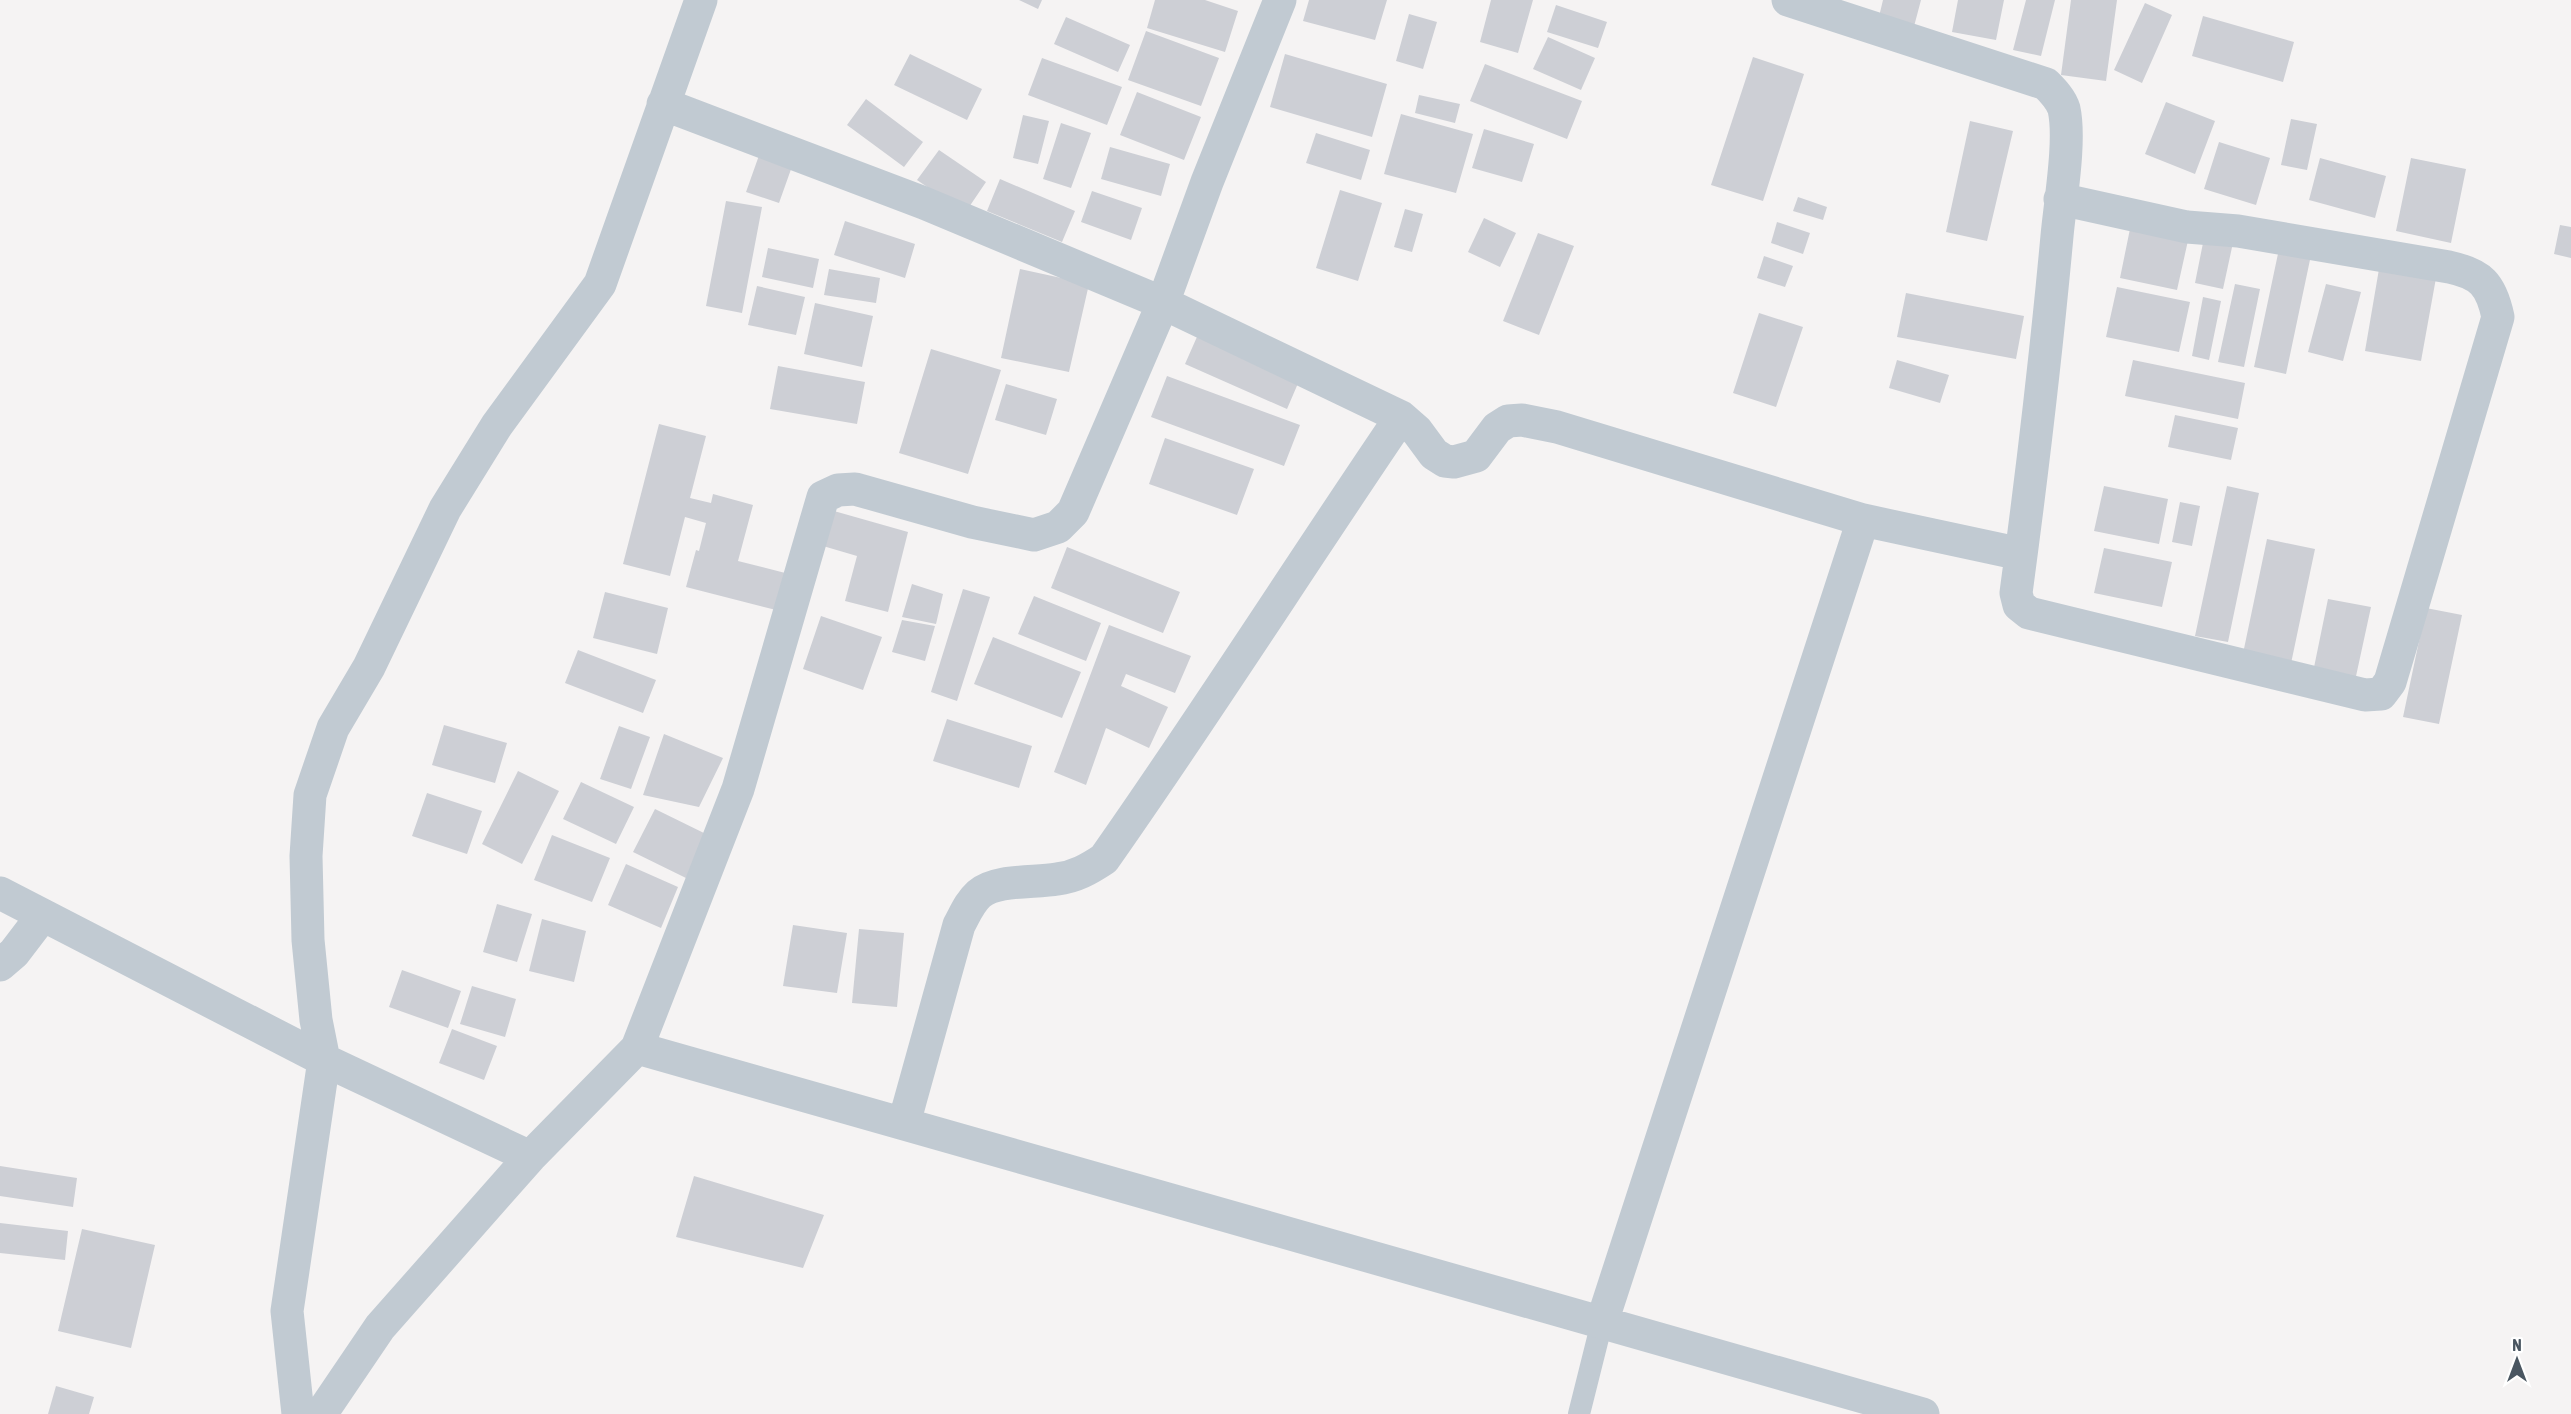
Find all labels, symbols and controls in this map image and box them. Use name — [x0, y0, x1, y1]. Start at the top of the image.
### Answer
north arrow — [2487, 1330, 2547, 1390]
text: N — [2512, 1336, 2522, 1354]

